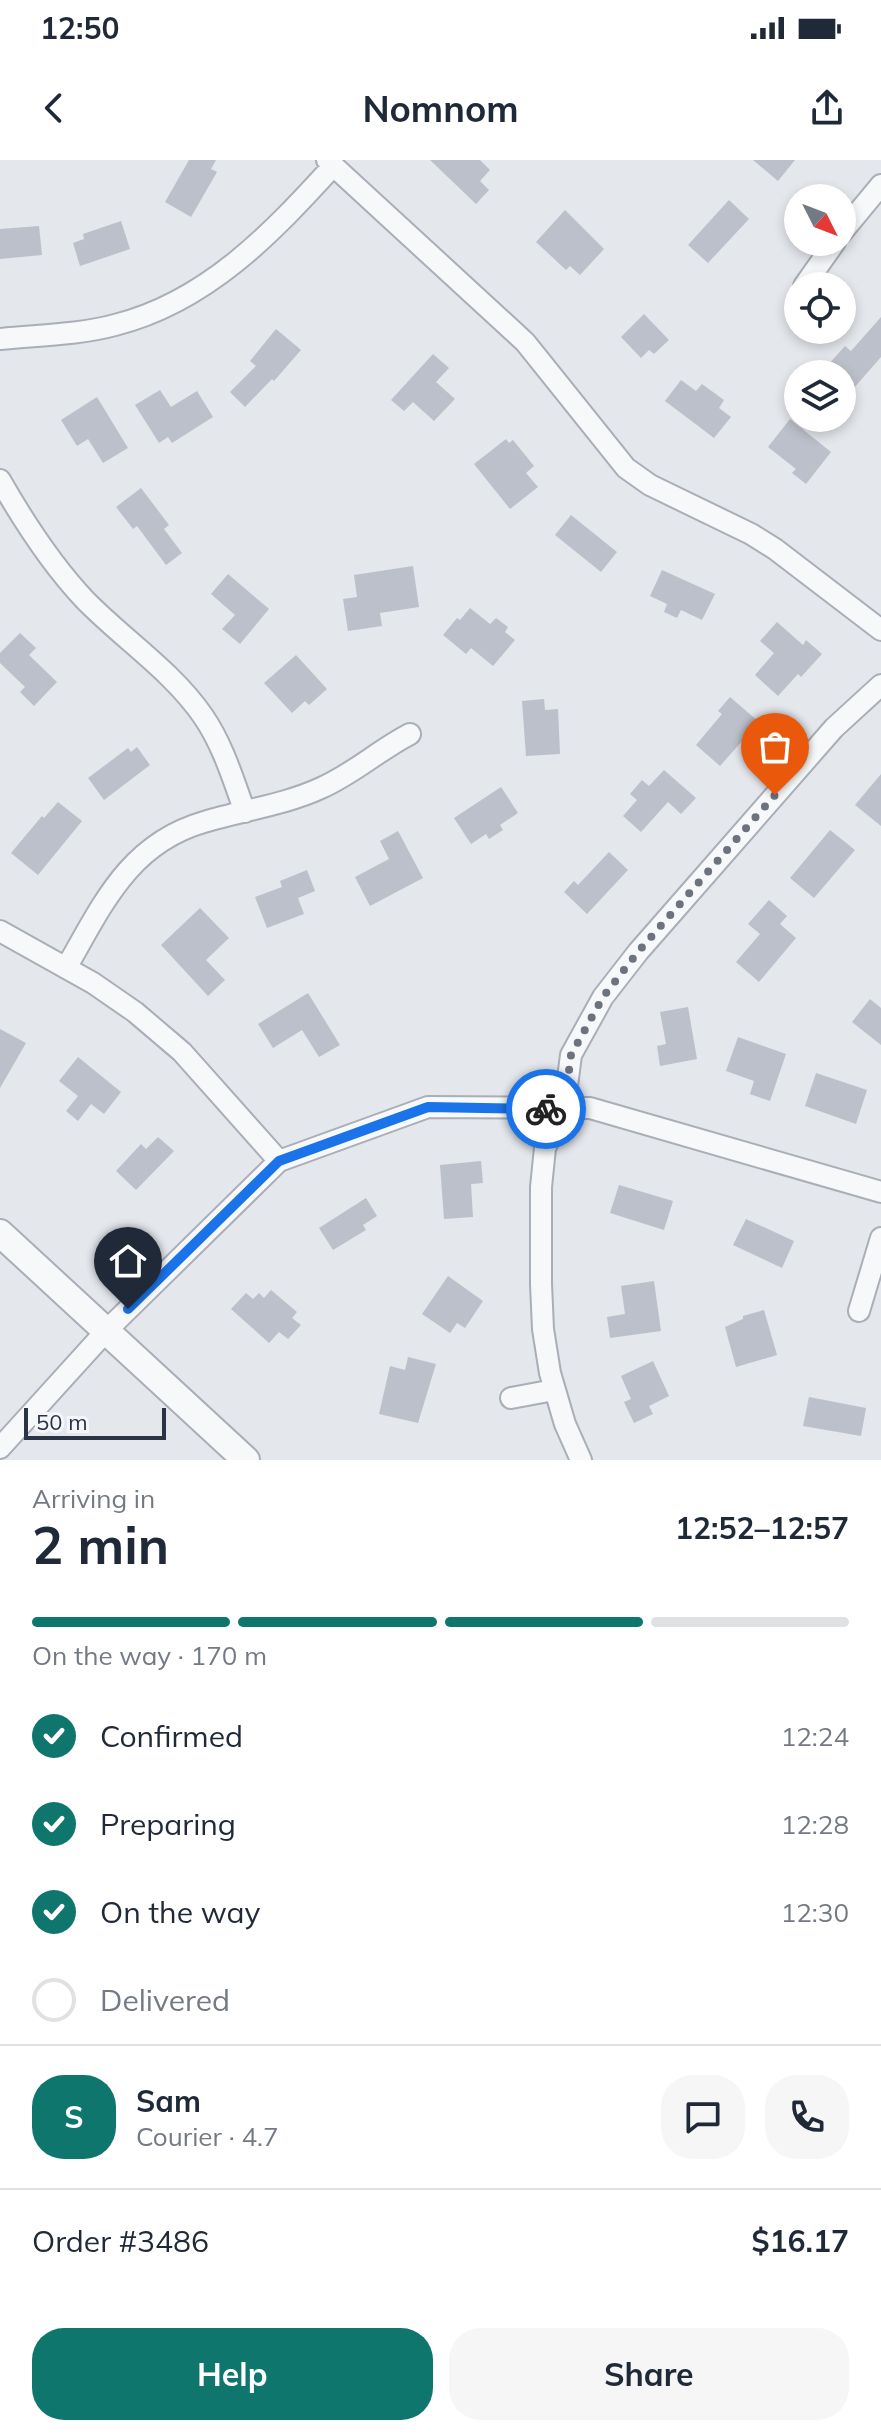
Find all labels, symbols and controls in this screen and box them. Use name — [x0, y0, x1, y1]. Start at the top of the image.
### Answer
text: 12:50 — [40, 9, 119, 47]
icon: back — [32, 86, 76, 130]
text: Nomnom — [362, 86, 519, 131]
icon: share — [805, 86, 849, 130]
north arrow — [784, 184, 856, 256]
map controls — [784, 184, 856, 432]
button: locate — [784, 272, 856, 344]
button: layers — [784, 360, 856, 432]
pin — [741, 713, 809, 795]
icon: bag — [753, 725, 797, 769]
courier — [506, 1069, 586, 1149]
icon: bike — [524, 1087, 568, 1131]
pin — [94, 1227, 162, 1309]
icon: home — [106, 1239, 150, 1283]
scale bar — [24, 1404, 166, 1440]
text: 50 m — [36, 1408, 87, 1436]
text: Arriving in — [32, 1482, 155, 1515]
text: 12:52–12:57 — [675, 1509, 849, 1547]
text: 2 min — [32, 1512, 169, 1577]
text: On the way · 170 m — [32, 1639, 267, 1672]
icon: check — [32, 1714, 76, 1758]
text: Confirmed — [100, 1717, 243, 1755]
text: 12:24 — [781, 1720, 849, 1753]
icon: check — [32, 1802, 76, 1846]
text: Preparing — [100, 1805, 236, 1843]
text: 12:28 — [781, 1808, 849, 1841]
icon: check — [32, 1890, 76, 1934]
text: On the way — [100, 1893, 260, 1931]
text: 12:30 — [781, 1896, 849, 1929]
text: Delivered — [100, 1981, 230, 2019]
button: chat — [661, 2075, 745, 2159]
button: phone — [765, 2075, 849, 2159]
text: Sam — [136, 2082, 201, 2120]
text: S — [64, 2098, 84, 2136]
text: Courier · 4.7 — [136, 2120, 279, 2153]
text: Order #3486 — [32, 2222, 209, 2260]
text: $16.17 — [752, 2222, 849, 2260]
button: Help — [32, 2328, 433, 2420]
button: Share — [449, 2328, 849, 2420]

